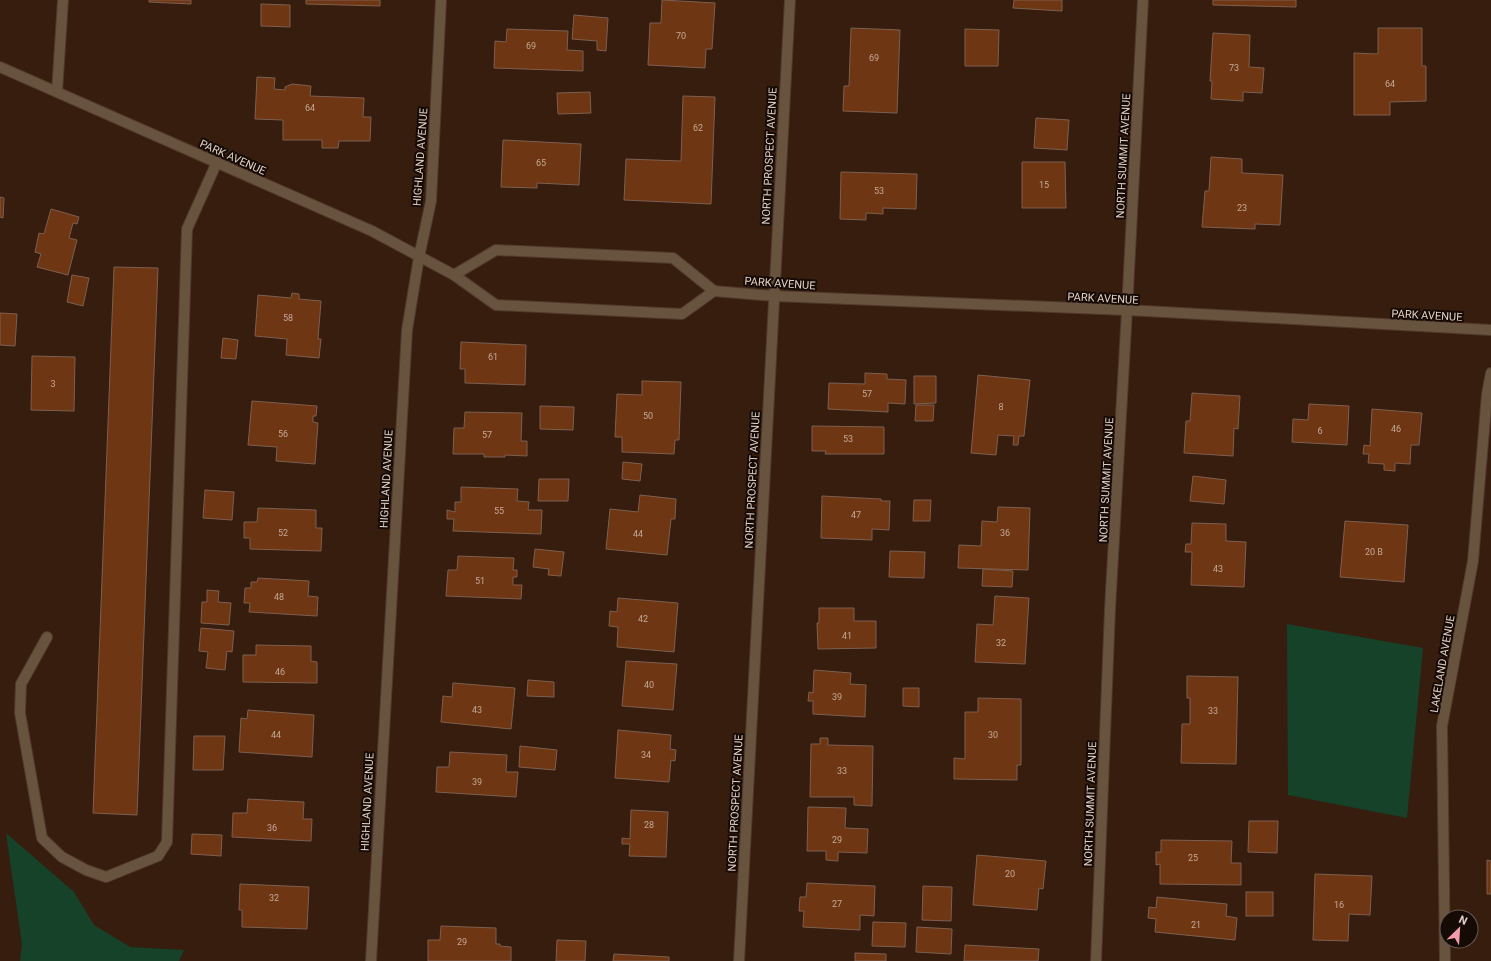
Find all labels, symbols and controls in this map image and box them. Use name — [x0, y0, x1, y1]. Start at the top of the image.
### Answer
house number: 70 — [676, 31, 686, 41]
house number: 69 — [526, 41, 536, 51]
house number: 69 — [869, 53, 879, 63]
house number: 73 — [1229, 63, 1239, 73]
house number: 64 — [1385, 79, 1395, 89]
street label: NORTH PROSPECT AVENUE — [759, 87, 780, 225]
street label: NORTH SUMMIT AVENUE — [1114, 93, 1133, 219]
house number: 64 — [305, 103, 315, 113]
street label: HIGHLAND AVENUE — [411, 108, 430, 207]
house number: 62 — [693, 123, 703, 133]
street label: PARK AVENUE — [198, 137, 268, 178]
house number: 65 — [536, 158, 546, 168]
house number: 15 — [1039, 180, 1049, 190]
house number: 53 — [874, 186, 884, 196]
house number: 23 — [1237, 203, 1247, 213]
street label: PARK AVENUE — [744, 275, 816, 292]
street label: PARK AVENUE — [1067, 290, 1139, 307]
street label: PARK AVENUE — [1391, 307, 1463, 324]
house number: 58 — [283, 313, 293, 323]
house number: 61 — [488, 352, 498, 362]
house number: 3 — [50, 379, 56, 389]
house number: 57 — [862, 389, 872, 399]
house number: 8 — [998, 402, 1004, 412]
house number: 50 — [643, 411, 653, 421]
street label: NORTH PROSPECT AVENUE — [742, 411, 763, 549]
street label: NORTH SUMMIT AVENUE — [1097, 417, 1116, 543]
house number: 46 — [1391, 424, 1401, 434]
house number: 6 — [1317, 426, 1323, 436]
house number: 56 — [278, 429, 288, 439]
street label: HIGHLAND AVENUE — [377, 430, 396, 528]
house number: 57 — [482, 430, 492, 440]
house number: 53 — [843, 434, 853, 444]
house number: 55 — [494, 506, 504, 516]
house number: 47 — [851, 510, 861, 520]
house number: 52 — [278, 528, 288, 538]
house number: 36 — [1000, 528, 1010, 538]
house number: 44 — [633, 529, 643, 539]
house number: 20 B — [1365, 547, 1383, 557]
house number: 43 — [1213, 564, 1223, 574]
house number: 51 — [475, 576, 485, 586]
house number: 48 — [274, 592, 284, 602]
house number: 42 — [638, 614, 648, 624]
street label: LAKELAND AVENUE — [1428, 614, 1457, 714]
house number: 41 — [842, 631, 852, 641]
house number: 32 — [996, 638, 1006, 648]
house number: 46 — [275, 667, 285, 677]
house number: 40 — [644, 680, 654, 690]
house number: 39 — [832, 692, 842, 702]
house number: 43 — [472, 705, 482, 715]
house number: 33 — [1208, 706, 1218, 716]
house number: 44 — [271, 730, 281, 740]
house number: 30 — [988, 730, 998, 740]
street label: NORTH PROSPECT AVENUE — [725, 734, 746, 872]
street label: NORTH SUMMIT AVENUE — [1082, 741, 1099, 867]
house number: 34 — [641, 750, 651, 760]
street label: HIGHLAND AVENUE — [358, 753, 377, 851]
house number: 33 — [837, 766, 847, 776]
house number: 39 — [472, 777, 482, 787]
house number: 28 — [644, 820, 654, 830]
house number: 36 — [267, 823, 277, 833]
house number: 29 — [832, 835, 842, 845]
house number: 25 — [1188, 853, 1198, 863]
house number: 20 — [1005, 869, 1015, 879]
house number: 32 — [269, 893, 279, 903]
house number: 27 — [832, 899, 842, 909]
house number: 16 — [1334, 900, 1344, 910]
north arrow — [1439, 909, 1479, 949]
text: N — [1457, 913, 1469, 928]
house number: 21 — [1191, 920, 1201, 930]
house number: 29 — [457, 937, 467, 947]

